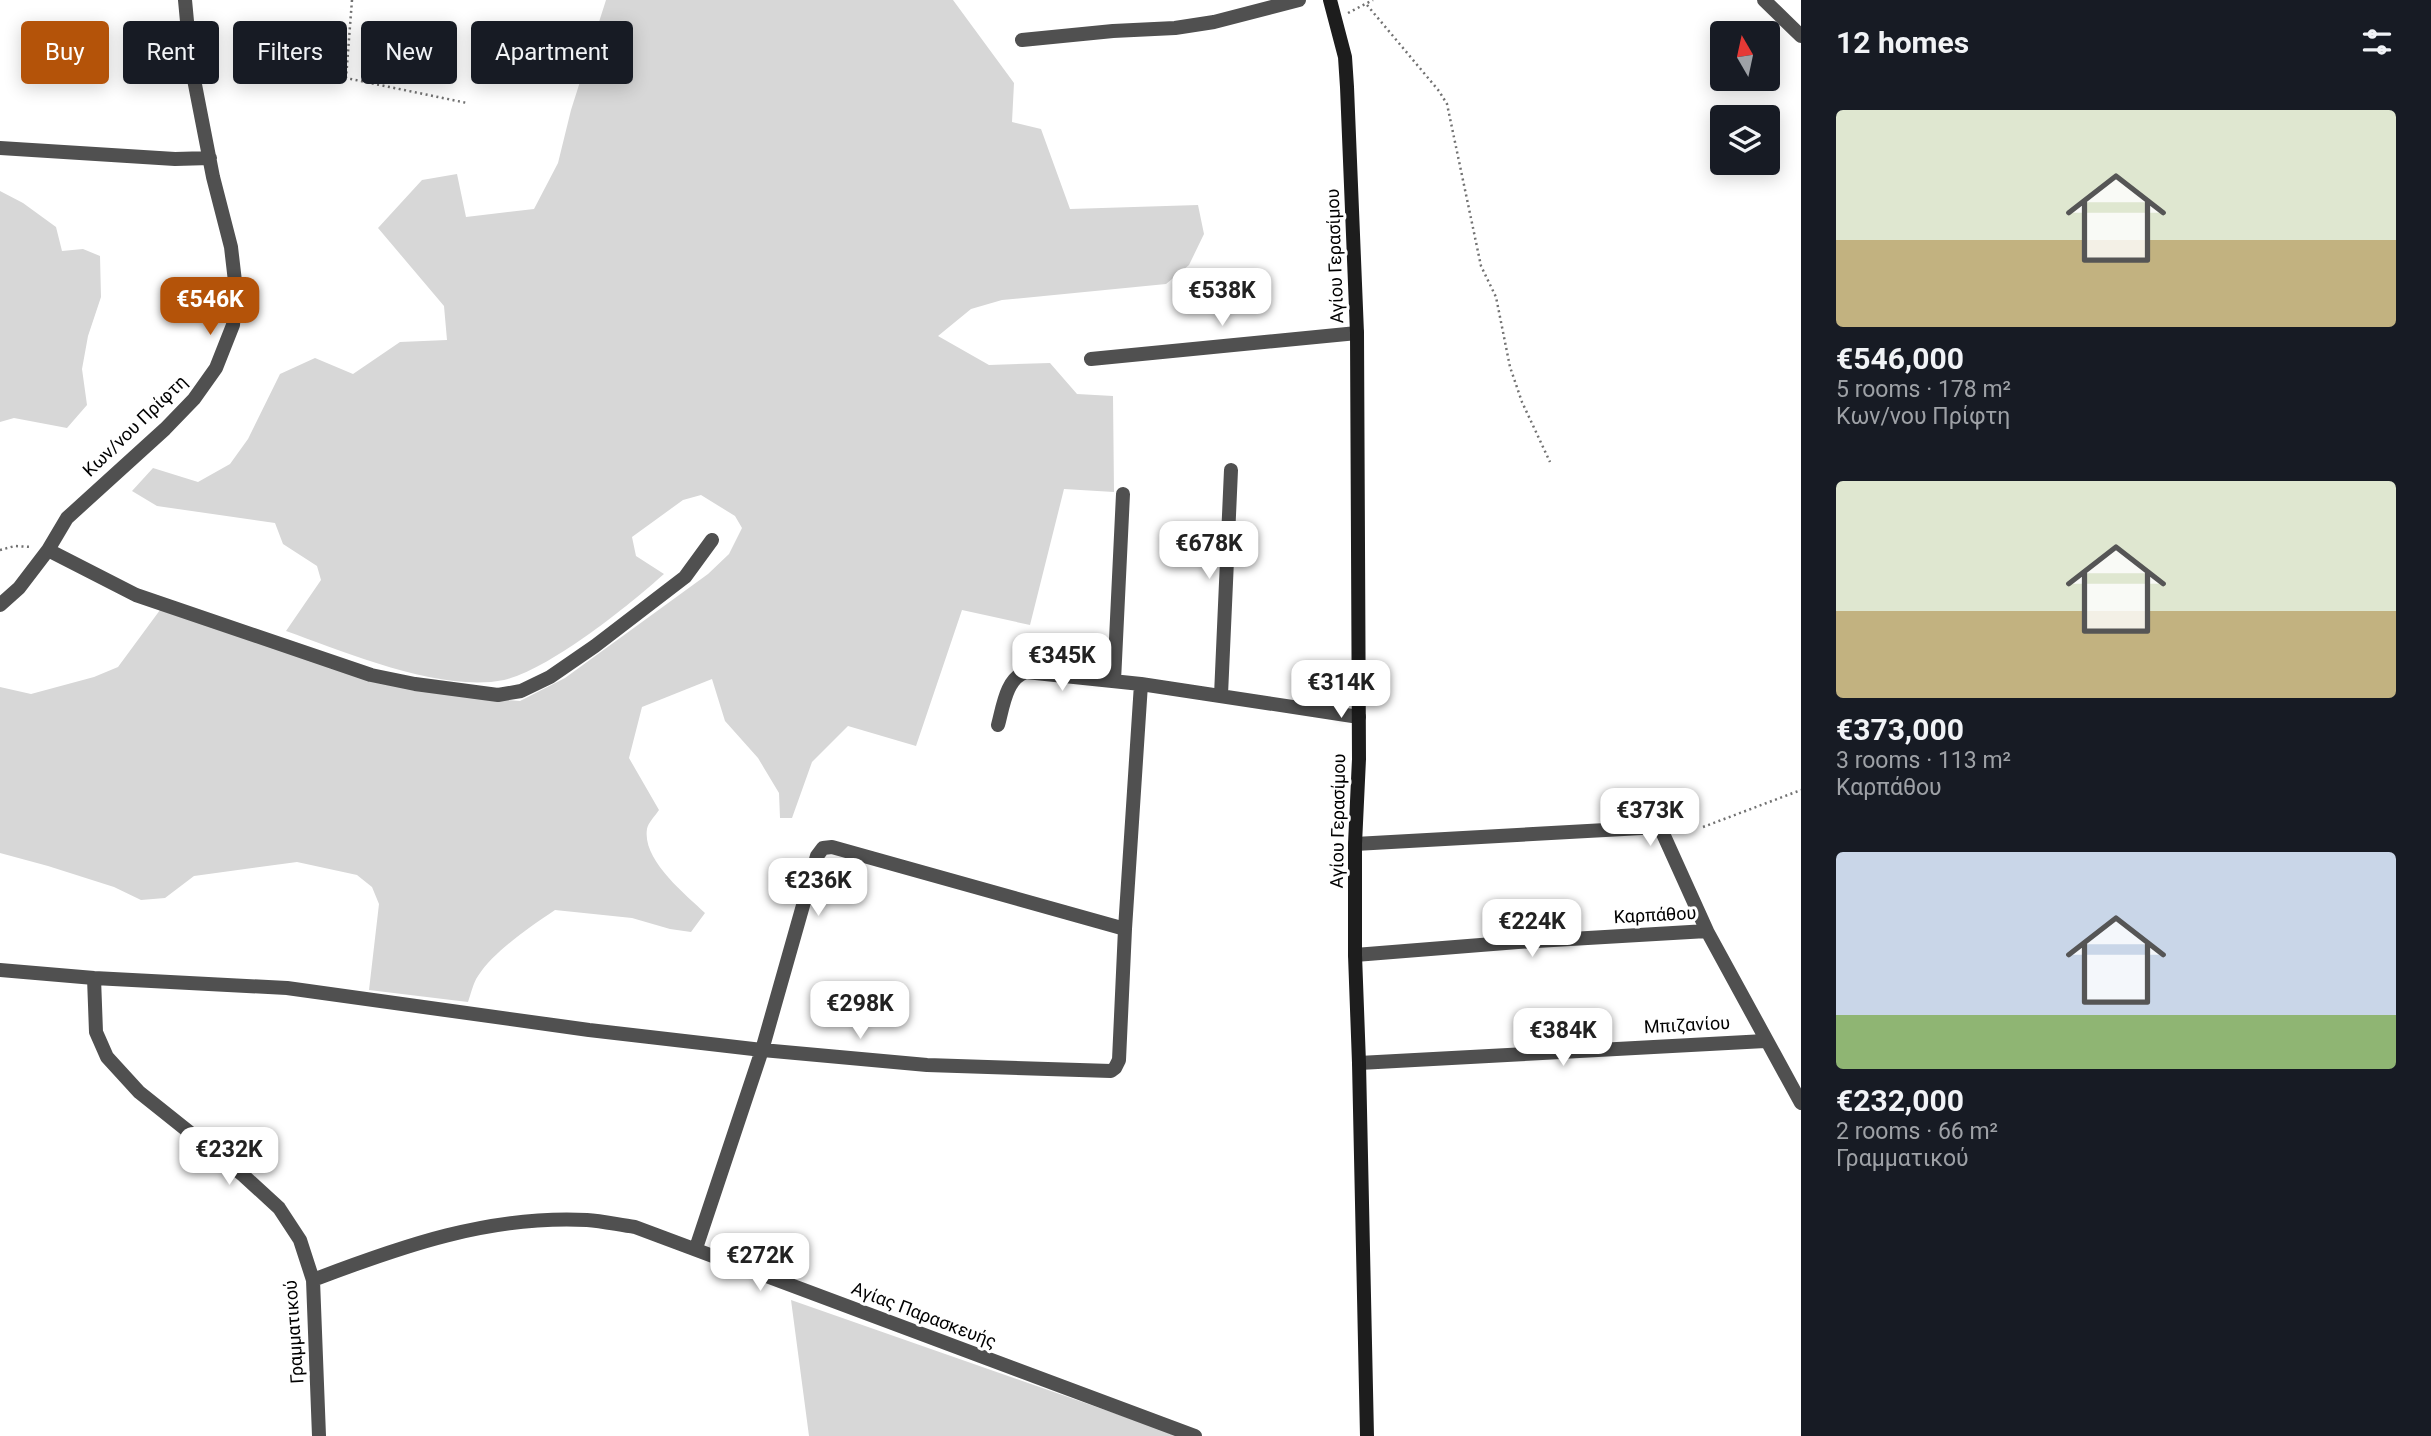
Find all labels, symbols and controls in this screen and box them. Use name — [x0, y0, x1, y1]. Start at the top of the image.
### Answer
chip: Buy — [21, 21, 109, 84]
chip: Rent — [123, 21, 219, 84]
chip: Filters — [233, 21, 347, 84]
chip: New — [361, 21, 457, 84]
chip: Apartment — [471, 21, 633, 84]
north arrow — [1710, 21, 1780, 91]
map controls — [1710, 21, 1780, 175]
icon: filters — [2358, 23, 2396, 61]
text: 12 homes — [1836, 25, 1969, 60]
button: layers — [1710, 105, 1780, 175]
icon: home — [2053, 155, 2179, 281]
street label: Αγίου Γερασίμου — [1322, 188, 1347, 324]
pin: €538K — [1173, 268, 1271, 328]
text: €538K — [1188, 277, 1256, 304]
pin: €546K — [161, 278, 259, 337]
text: €546K — [176, 286, 244, 313]
text: €546,000 — [1836, 341, 1964, 376]
street label: Κων/νου Πρίφτη — [78, 371, 191, 481]
text: 5 rooms · 178 m² — [1836, 376, 2011, 403]
text: Κων/νου Πρίφτη — [1836, 403, 2010, 430]
pin: €678K — [1160, 522, 1258, 581]
icon: home — [2053, 526, 2179, 652]
text: €678K — [1175, 530, 1243, 557]
pin: €345K — [1013, 634, 1111, 693]
text: €345K — [1028, 642, 1096, 669]
pin: €314K — [1292, 660, 1390, 720]
text: €314K — [1307, 669, 1375, 696]
text: €373,000 — [1836, 712, 1964, 747]
text: 3 rooms · 113 m² — [1836, 747, 2011, 774]
street label: Αγίου Γερασίμου — [1326, 753, 1349, 889]
text: Καρπάθου — [1836, 774, 1942, 801]
pin: €373K — [1601, 788, 1699, 848]
text: €373K — [1616, 797, 1684, 824]
pin: €236K — [769, 858, 867, 918]
text: €236K — [784, 867, 852, 894]
icon: home — [2053, 897, 2179, 1023]
pin: €224K — [1483, 900, 1581, 959]
street label: Καρπάθου — [1613, 902, 1697, 927]
text: €224K — [1498, 908, 1566, 935]
pin: €298K — [811, 982, 909, 1041]
text: €298K — [826, 990, 894, 1017]
pin: €384K — [1514, 1009, 1612, 1068]
street label: Μπιζανίου — [1643, 1012, 1731, 1037]
text: €384K — [1529, 1017, 1597, 1044]
text: €232,000 — [1836, 1083, 1964, 1118]
text: 2 rooms · 66 m² — [1836, 1118, 1998, 1145]
pin: €232K — [180, 1128, 278, 1187]
text: €232K — [195, 1136, 263, 1163]
text: Γραμματικού — [1836, 1145, 1969, 1172]
pin: €272K — [711, 1234, 809, 1293]
text: €272K — [726, 1242, 794, 1269]
street label: Αγίας Παρασκευής — [849, 1277, 1000, 1352]
street label: Γραμματικού — [279, 1280, 308, 1385]

